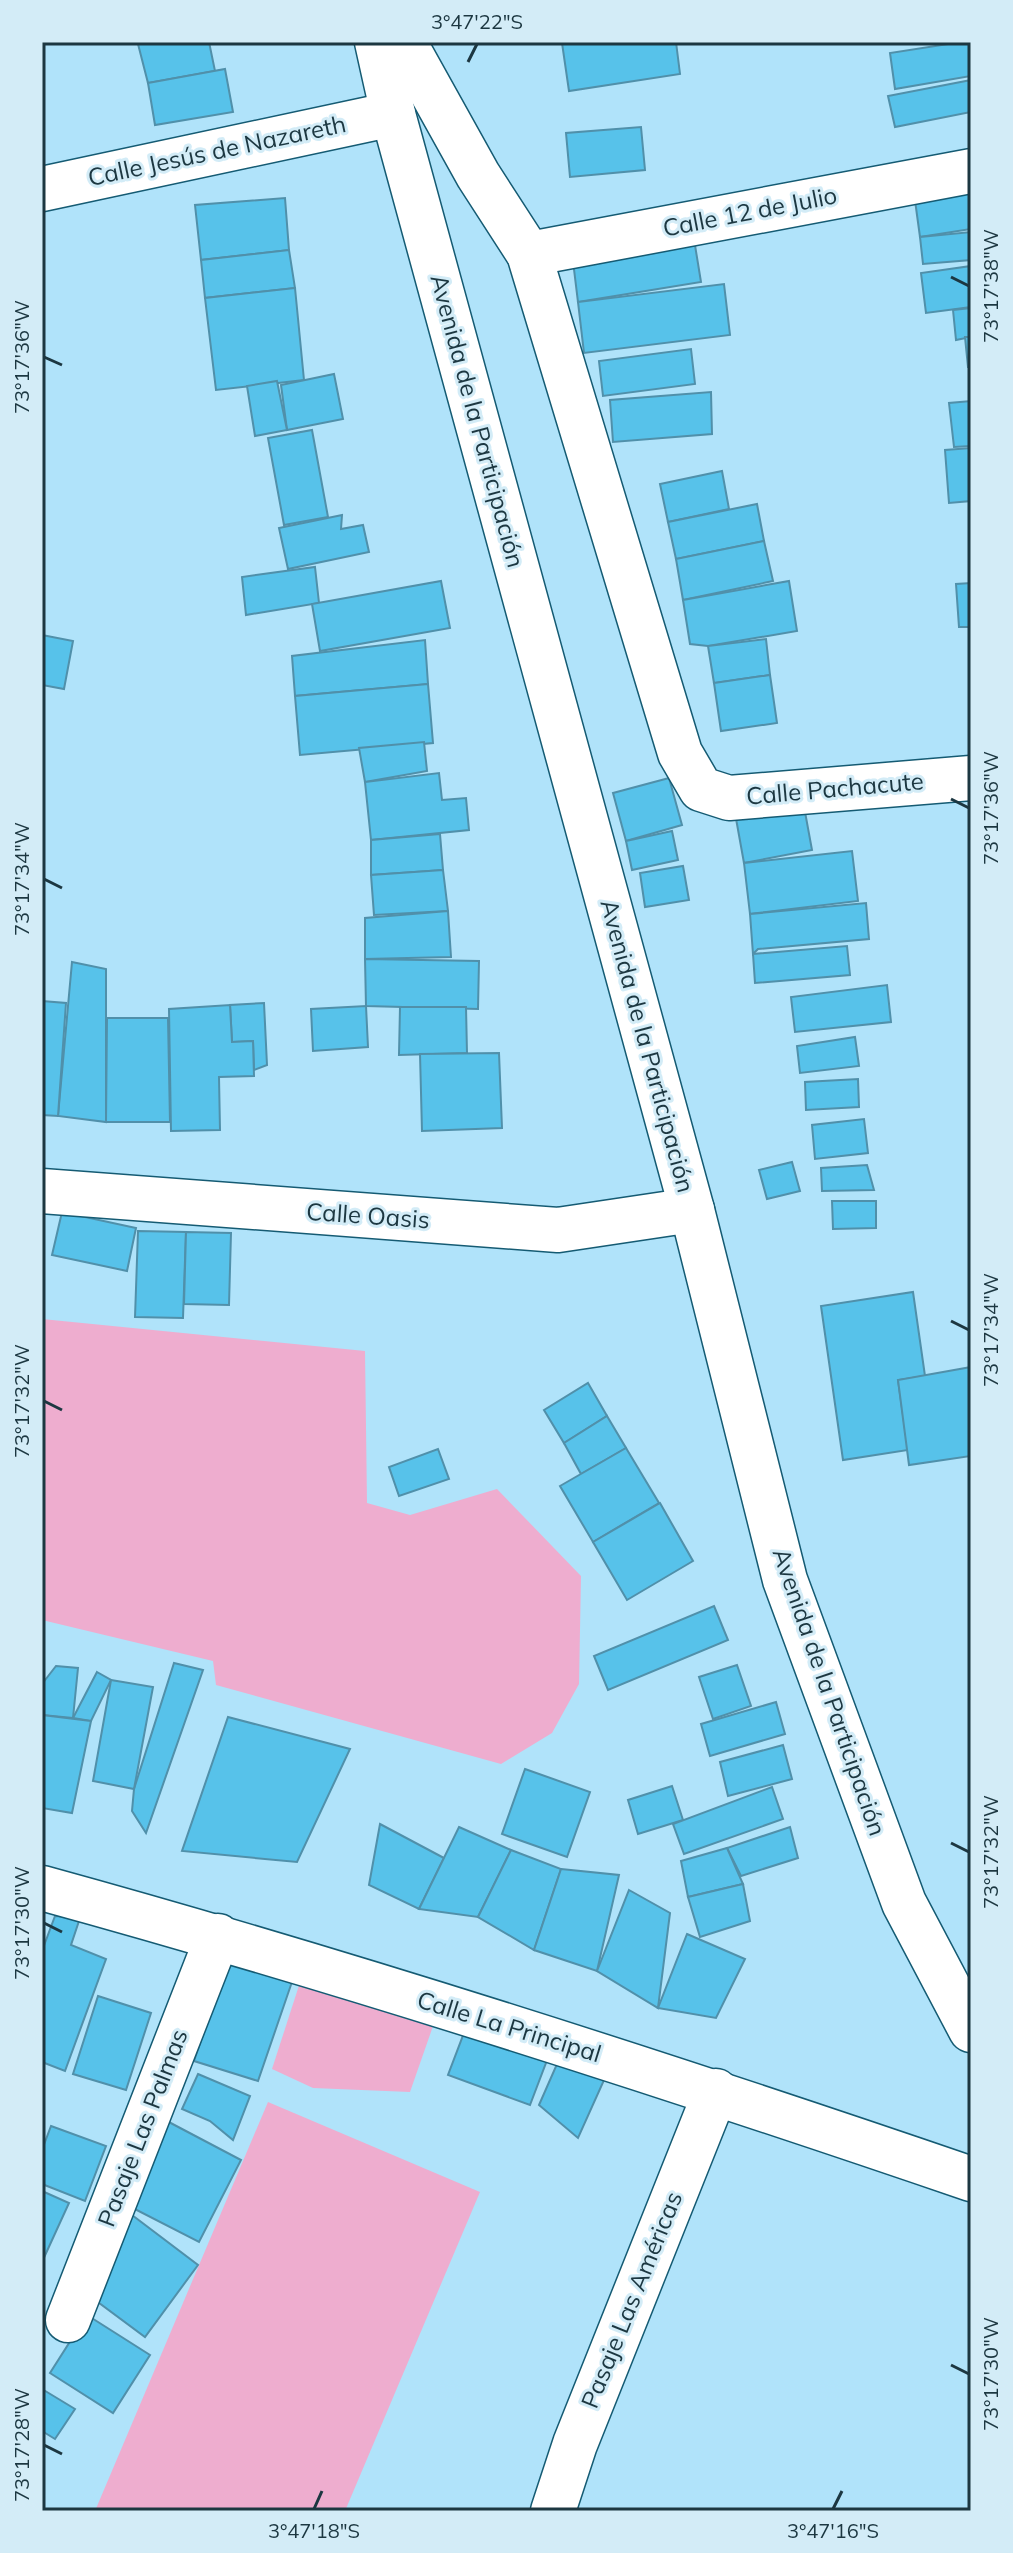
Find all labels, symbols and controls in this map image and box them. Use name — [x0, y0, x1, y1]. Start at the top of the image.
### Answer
text: 3°47'22"S — [431, 9, 523, 34]
street label: Calle Jesús de Nazareth — [85, 108, 348, 192]
street label: Calle 12 de Julio — [660, 179, 839, 243]
text: 73°17'38"W — [978, 229, 1003, 343]
street label: Avenida de la Participación — [424, 271, 532, 571]
text: 73°17'36"W — [9, 300, 34, 414]
text: 73°17'36"W — [978, 751, 1003, 865]
street label: Calle Pachacute — [745, 765, 925, 811]
text: 73°17'34"W — [9, 822, 34, 936]
street label: Avenida de la Participación — [594, 896, 702, 1196]
street label: Calle Oasis — [305, 1196, 431, 1234]
text: 73°17'34"W — [978, 1273, 1003, 1387]
text: 73°17'32"W — [9, 1344, 34, 1458]
street label: Avenida de la Participación — [767, 1544, 893, 1839]
text: 73°17'32"W — [978, 1795, 1003, 1909]
text: 73°17'30"W — [9, 1866, 34, 1980]
street label: Calle La Principal — [414, 1984, 605, 2068]
street label: Pasaje Las Palmas — [91, 2025, 194, 2231]
street label: Pasaje Las Américas — [574, 2187, 688, 2412]
text: 73°17'30"W — [978, 2317, 1003, 2431]
text: 73°17'28"W — [9, 2388, 34, 2502]
text: 3°47'18"S — [268, 2518, 360, 2543]
text: 3°47'16"S — [787, 2518, 879, 2543]

